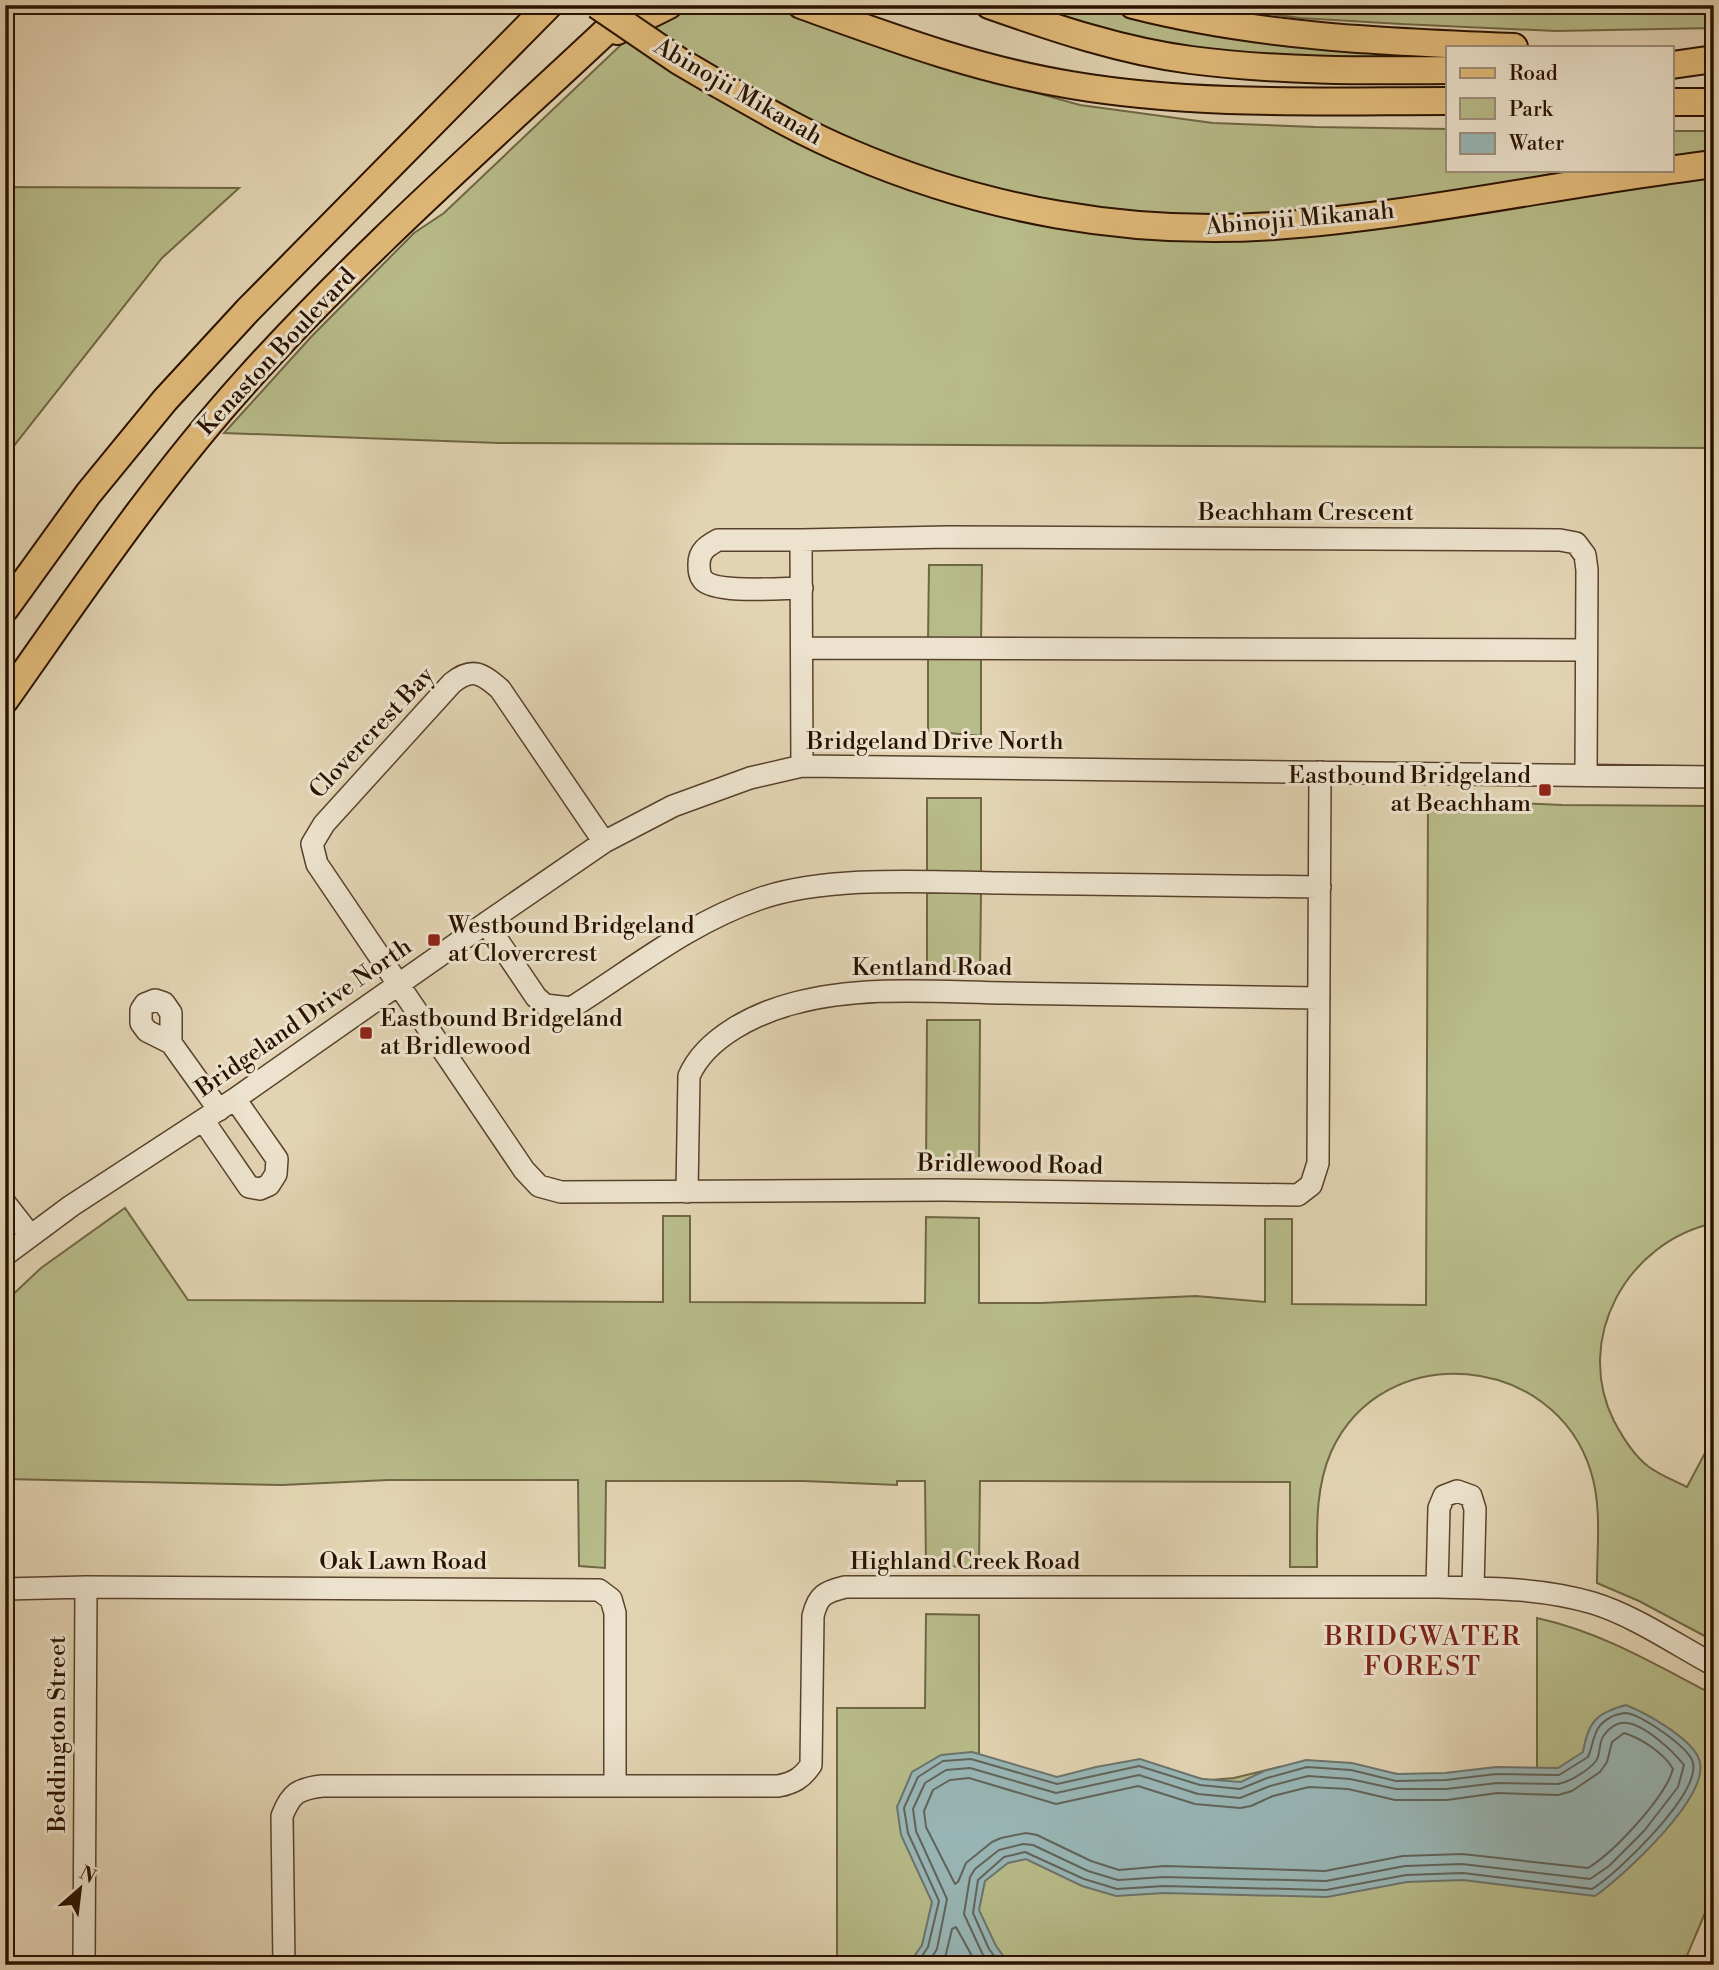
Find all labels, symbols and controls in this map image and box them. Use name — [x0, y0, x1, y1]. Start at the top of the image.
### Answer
street label: Abinojii Mikanah — [648, 31, 828, 152]
legend — [1446, 46, 1674, 172]
text: Road — [1509, 61, 1558, 87]
text: Park — [1509, 97, 1554, 123]
text: Water — [1508, 131, 1564, 157]
street label: Abinojii Mikanah — [1203, 196, 1396, 242]
street label: Kenaston Boulevard — [191, 262, 363, 442]
street label: Beachham Crescent — [1197, 498, 1415, 528]
street label: Clovercrest Bay — [303, 661, 441, 805]
street label: Bridgeland Drive North — [806, 727, 1063, 757]
place label: Eastbound Bridgeland at Beachham — [1288, 761, 1531, 819]
marker: Eastbound Bridgeland at Beachham — [1537, 782, 1553, 798]
place label: Westbound Bridgeland at Clovercrest — [447, 911, 695, 969]
street label: Bridgeland Drive North — [189, 932, 418, 1105]
marker: Westbound Bridgeland at Clovercrest — [426, 932, 442, 948]
street label: Kentland Road — [852, 953, 1013, 983]
place label: Eastbound Bridgeland at Bridlewood — [380, 1004, 623, 1062]
marker: Eastbound Bridgeland at Bridlewood — [358, 1025, 374, 1041]
street label: Bridlewood Road — [916, 1148, 1104, 1182]
street label: Oak Lawn Road — [319, 1547, 487, 1577]
street label: Highland Creek Road — [850, 1547, 1080, 1577]
district label: BRIDGWATER FOREST — [1324, 1621, 1521, 1683]
street label: Beddington Street — [43, 1635, 73, 1834]
north arrow — [46, 1854, 116, 1924]
text: N — [75, 1861, 100, 1889]

